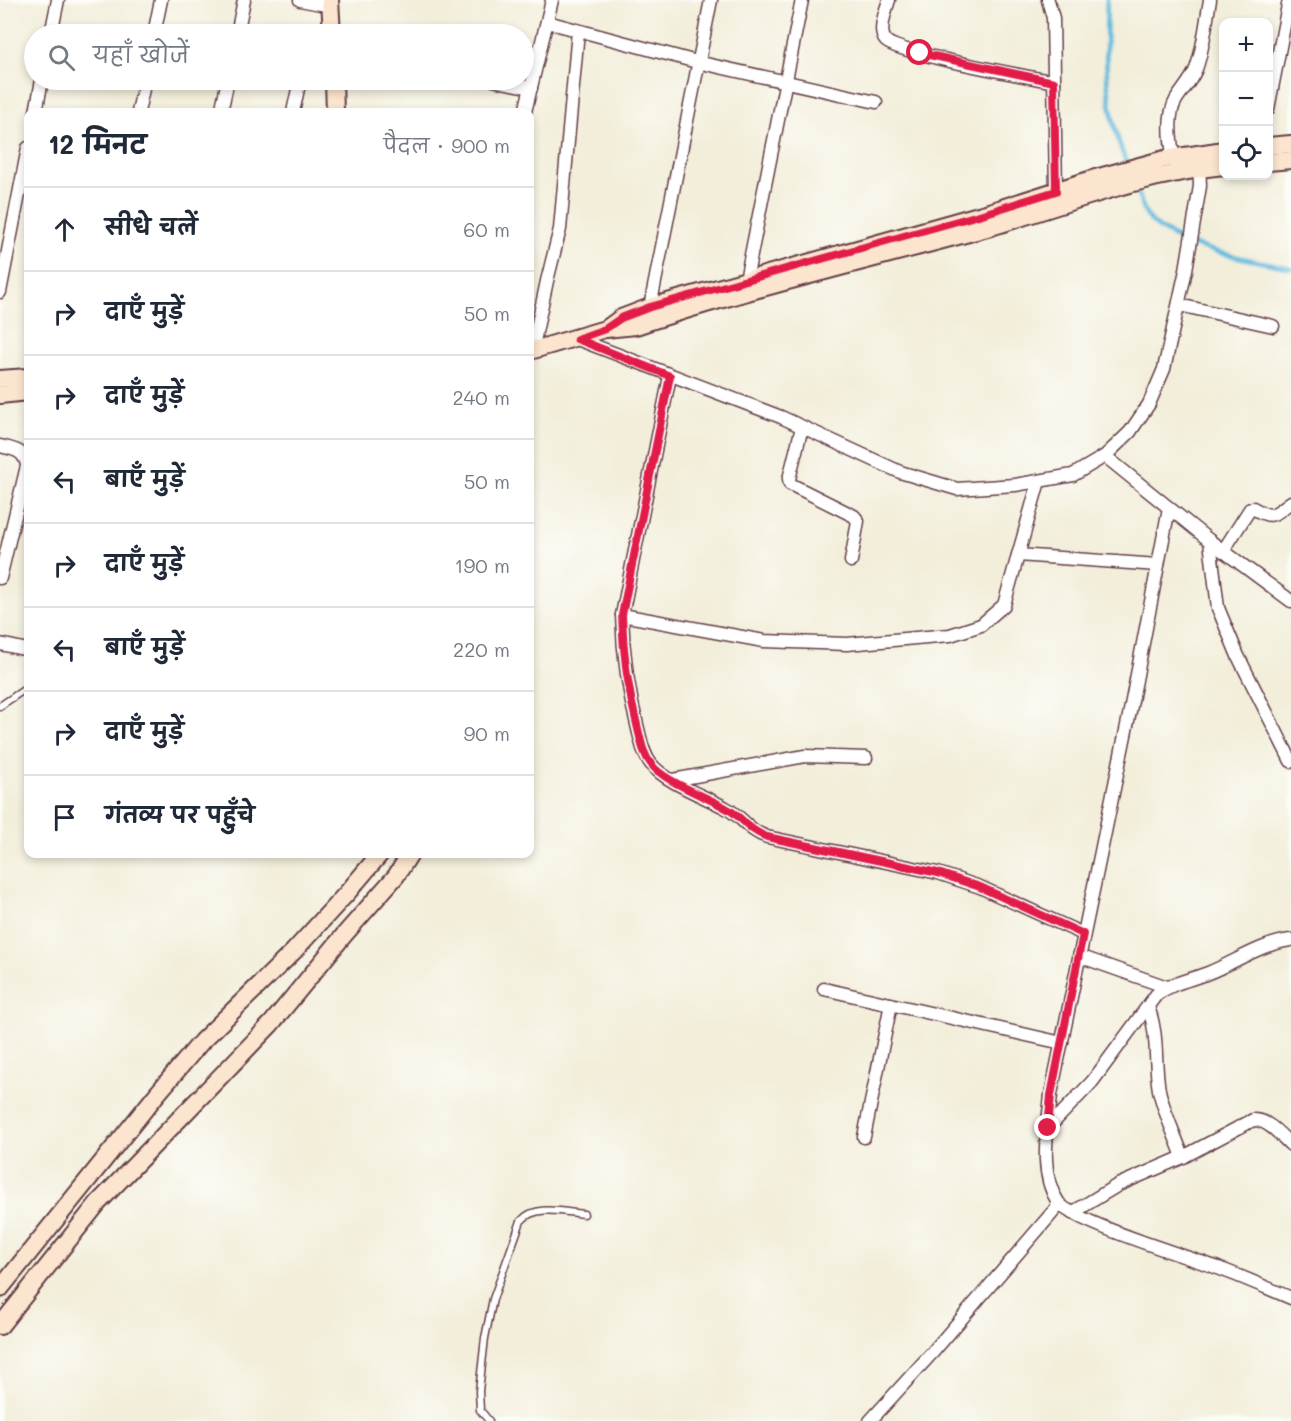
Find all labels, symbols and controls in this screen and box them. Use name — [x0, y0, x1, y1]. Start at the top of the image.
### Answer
map controls — [1219, 18, 1273, 180]
button: + — [1219, 18, 1273, 72]
search box — [24, 24, 534, 90]
route start — [906, 39, 932, 65]
text: यहाँ खोजें — [93, 40, 189, 69]
icon: search — [45, 41, 78, 74]
button: − — [1219, 72, 1273, 126]
button: locate — [1219, 126, 1273, 180]
text: 12 मिनट — [48, 127, 147, 161]
text: पैदल · 900 m — [383, 132, 510, 158]
text: सीधे चलें — [105, 212, 197, 241]
icon: ahead — [48, 213, 81, 246]
text: 60 m — [463, 216, 510, 242]
text: दाएँ मुड़ें — [105, 296, 184, 325]
icon: right — [48, 297, 81, 330]
text: 50 m — [464, 300, 510, 326]
text: दाएँ मुड़ें — [105, 380, 184, 409]
icon: right — [48, 381, 81, 414]
text: 240 m — [452, 384, 510, 410]
text: बाएँ मुड़ें — [105, 464, 185, 493]
icon: left — [48, 465, 81, 498]
text: 50 m — [464, 468, 510, 494]
text: दाएँ मुड़ें — [105, 548, 184, 577]
icon: right — [48, 549, 81, 582]
text: 190 m — [455, 552, 510, 578]
text: बाएँ मुड़ें — [105, 632, 185, 661]
icon: left — [48, 633, 81, 666]
text: 220 m — [453, 636, 510, 662]
text: दाएँ मुड़ें — [105, 716, 184, 745]
icon: right — [48, 717, 81, 750]
text: 90 m — [464, 720, 510, 746]
text: गंतव्य पर पहुँचे — [105, 800, 255, 829]
icon: arrive — [48, 801, 81, 834]
route end — [1034, 1114, 1060, 1140]

